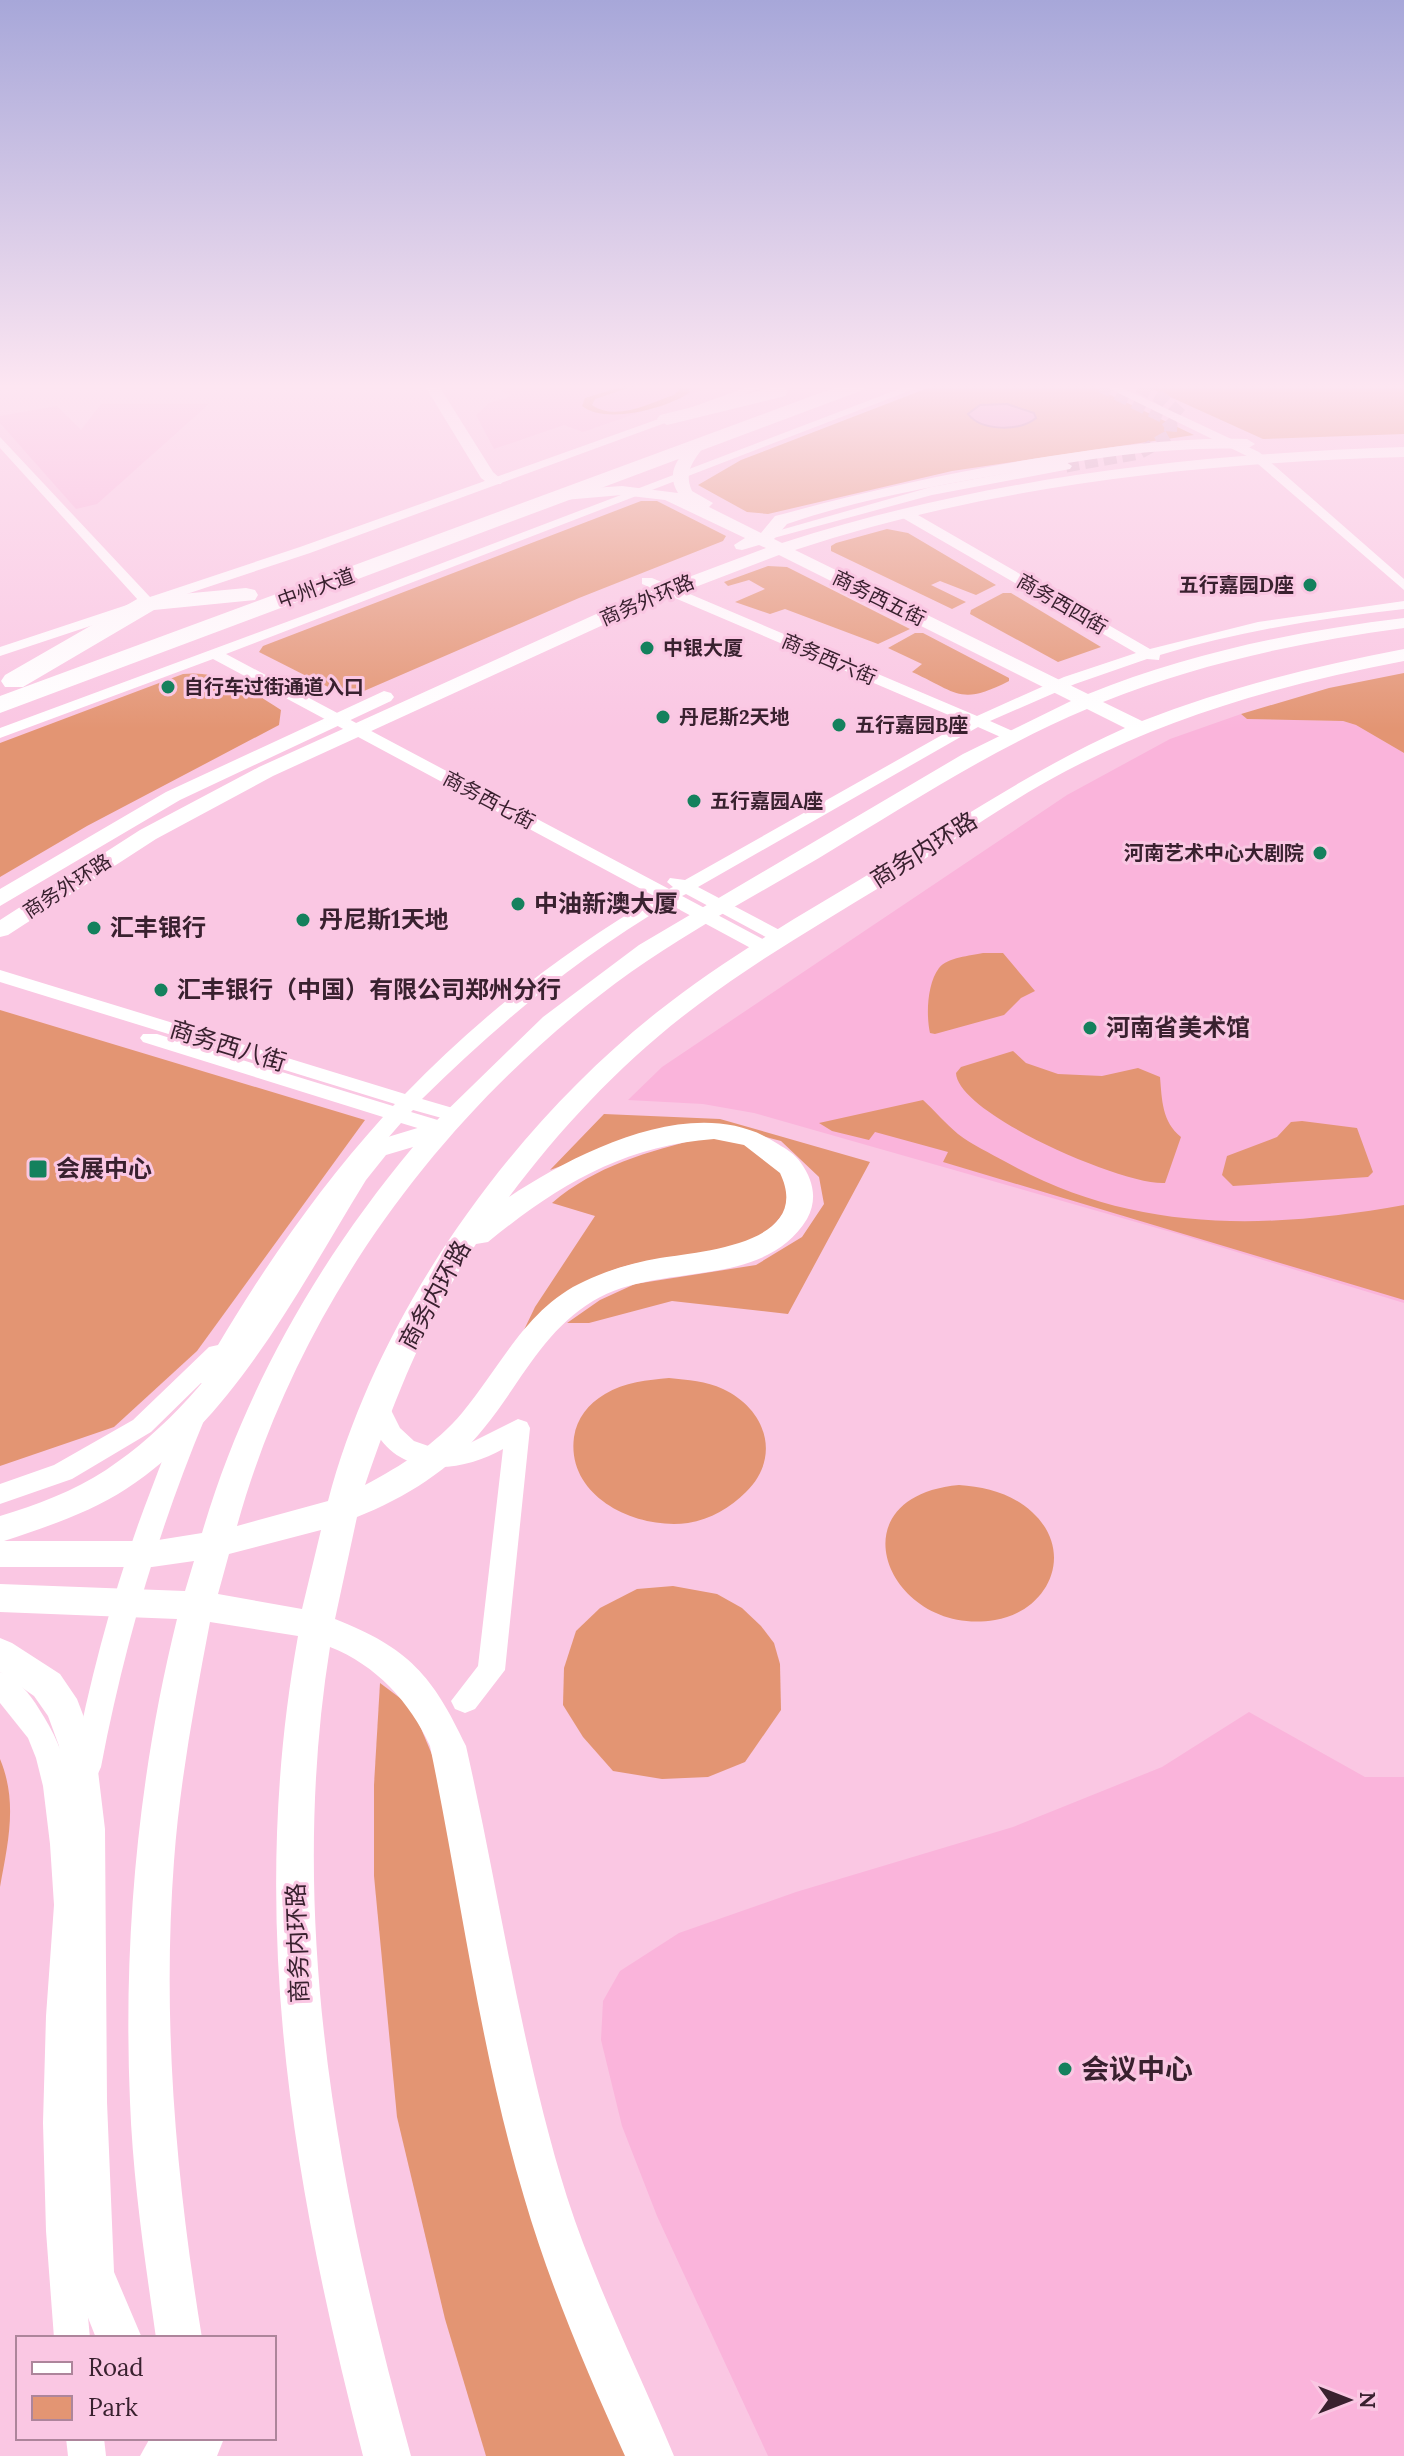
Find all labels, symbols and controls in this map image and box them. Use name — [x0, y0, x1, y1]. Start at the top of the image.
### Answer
street label: 中州大道 — [274, 562, 358, 613]
street label: 商务西五街 — [829, 564, 930, 631]
street label: 商务外环路 — [596, 568, 698, 631]
street label: 商务西四街 — [1013, 568, 1112, 639]
place label: 五行嘉园D座 — [1179, 572, 1294, 597]
marker: 五行嘉园D座 — [1301, 576, 1319, 594]
street label: 商务西六街 — [778, 627, 880, 690]
place label: 中银大厦 — [663, 635, 743, 660]
marker: 中银大厦 — [638, 639, 656, 657]
place label: 自行车过街通道入口 — [184, 674, 364, 699]
marker: 自行车过街通道入口 — [159, 678, 177, 696]
place label: 丹尼斯2天地 — [679, 704, 790, 729]
marker: 丹尼斯2天地 — [654, 708, 672, 726]
place label: 五行嘉园B座 — [855, 712, 968, 737]
marker: 五行嘉园B座 — [830, 716, 848, 734]
street label: 商务西七街 — [439, 765, 539, 834]
place label: 五行嘉园A座 — [710, 788, 823, 813]
marker: 五行嘉园A座 — [685, 792, 703, 810]
street label: 商务内环路 — [865, 805, 983, 895]
place label: 河南艺术中心大剧院 — [1124, 840, 1304, 865]
marker: 河南艺术中心大剧院 — [1311, 844, 1329, 862]
street label: 商务外环路 — [18, 848, 115, 923]
place label: 中油新澳大厦 — [534, 888, 678, 919]
marker: 中油新澳大厦 — [509, 895, 527, 913]
place label: 丹尼斯1天地 — [319, 904, 449, 935]
marker: 丹尼斯1天地 — [294, 911, 312, 929]
place label: 汇丰银行 — [110, 912, 206, 943]
marker: 汇丰银行 — [85, 919, 103, 937]
place label: 汇丰银行（中国）有限公司郑州分行 — [177, 974, 561, 1005]
marker: 汇丰银行（中国）有限公司郑州分行 — [152, 981, 170, 999]
place label: 河南省美术馆 — [1106, 1012, 1250, 1043]
street label: 商务西八街 — [166, 1013, 290, 1078]
marker: 河南省美术馆 — [1081, 1019, 1099, 1037]
place label: 会展中心 — [56, 1153, 152, 1184]
marker: 会展中心 — [27, 1158, 49, 1180]
street label: 商务内环路 — [392, 1235, 477, 1355]
street label: 商务内环路 — [280, 1883, 315, 2004]
place label: 会议中心 — [1081, 2051, 1193, 2087]
marker: 会议中心 — [1056, 2060, 1074, 2078]
legend — [16, 2336, 276, 2440]
text: Road — [88, 2352, 144, 2383]
north arrow — [1308, 2360, 1388, 2440]
text: N — [1354, 2391, 1382, 2409]
text: Park — [88, 2392, 138, 2423]

